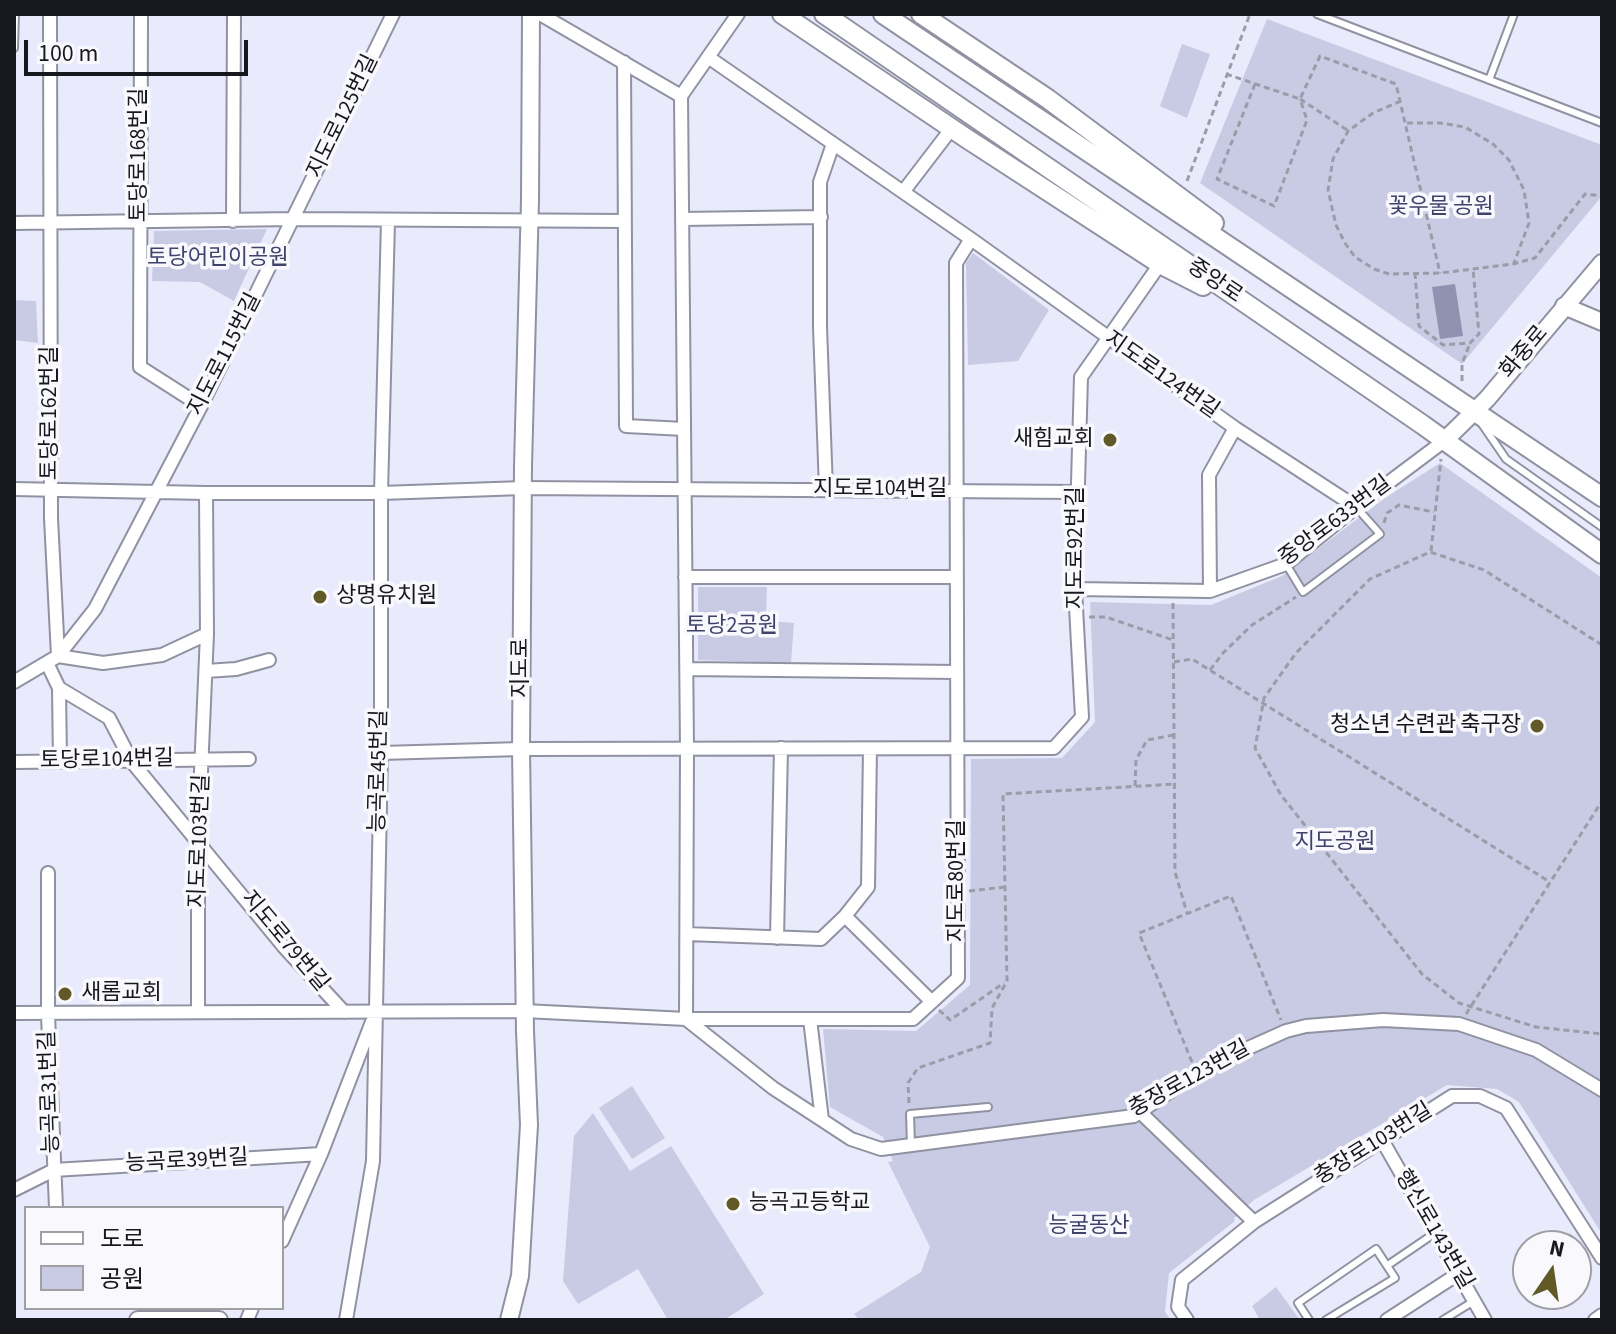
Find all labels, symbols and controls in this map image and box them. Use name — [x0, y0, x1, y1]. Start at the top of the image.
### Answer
scale bar — [28, 24, 252, 74]
text: 100 m — [38, 36, 98, 71]
street label: 지도로125번길 — [303, 51, 385, 183]
street label: 토당로168번길 — [127, 88, 153, 222]
park label: 꽃우물 공원 — [1388, 195, 1494, 221]
park label: 토당어린이공원 — [147, 246, 289, 272]
street label: 중앙로 — [1181, 254, 1247, 310]
street label: 지도로115번길 — [184, 289, 268, 421]
street label: 화중로 — [1495, 321, 1555, 385]
street label: 지도로124번길 — [1099, 327, 1223, 425]
street label: 토당로162번길 — [38, 346, 64, 480]
place label: 새힘교회 — [1013, 427, 1094, 453]
marker: 새힘교회 — [1101, 431, 1119, 449]
street label: 중앙로633번길 — [1275, 471, 1397, 573]
street label: 지도로104번길 — [813, 477, 947, 503]
street label: 지도로92번길 — [1064, 486, 1090, 610]
place label: 상명유치원 — [336, 584, 437, 610]
marker: 상명유치원 — [311, 588, 329, 606]
park label: 토당2공원 — [686, 614, 778, 640]
street label: 지도로 — [509, 638, 535, 698]
street label: 능곡로45번길 — [366, 709, 394, 833]
place label: 청소년 수련관 축구장 — [1330, 713, 1521, 739]
marker: 청소년 수련관 축구장 — [1528, 717, 1546, 735]
street label: 토당로104번길 — [40, 747, 174, 775]
street label: 지도로103번길 — [185, 774, 217, 908]
street label: 지도로80번길 — [945, 819, 971, 943]
park label: 지도공원 — [1295, 830, 1375, 856]
street label: 지도로79번길 — [234, 886, 334, 998]
place label: 새롬교회 — [81, 981, 162, 1007]
marker: 새롬교회 — [56, 985, 74, 1003]
street label: 능곡로31번길 — [36, 1030, 66, 1154]
street label: 충장로123번길 — [1125, 1036, 1255, 1124]
street label: 충장로103번길 — [1310, 1098, 1438, 1192]
street label: 능곡로39번길 — [125, 1146, 249, 1178]
street label: 행신로143번길 — [1388, 1165, 1478, 1295]
place label: 능곡고등학교 — [749, 1191, 870, 1217]
marker: 능곡고등학교 — [724, 1195, 742, 1213]
legend — [24, 1206, 284, 1310]
park label: 능굴동산 — [1049, 1214, 1129, 1240]
text: 도로 — [100, 1222, 144, 1257]
north arrow — [1512, 1230, 1592, 1310]
text: N — [1546, 1231, 1568, 1266]
text: 공원 — [100, 1262, 144, 1297]

